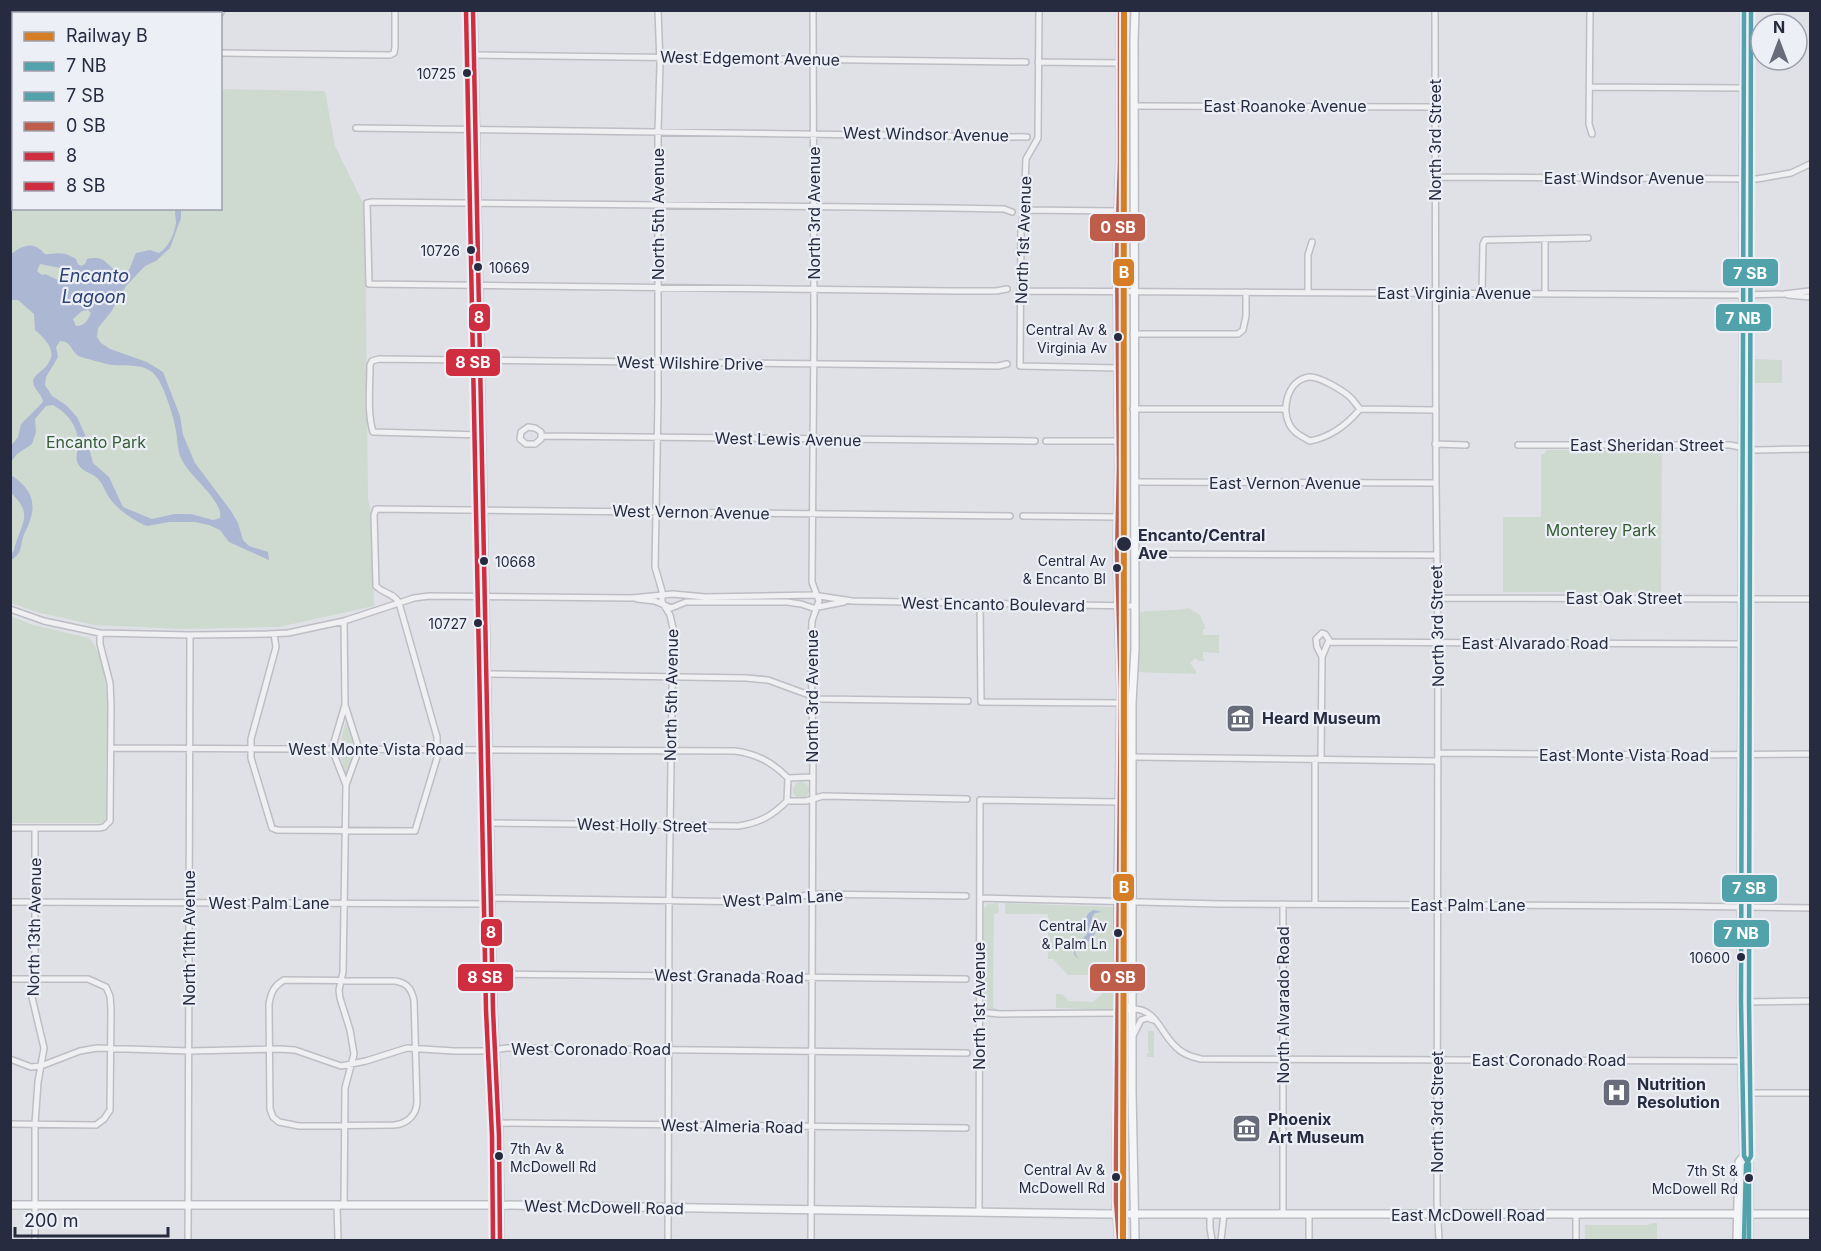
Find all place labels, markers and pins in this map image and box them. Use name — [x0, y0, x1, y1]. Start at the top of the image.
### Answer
place label: 10725 — [417, 65, 456, 82]
marker: 10725 — [461, 67, 473, 79]
place label: 10726 — [421, 242, 460, 259]
marker: 10726 — [465, 244, 477, 256]
place label: 10669 — [489, 259, 530, 276]
marker: 10669 — [472, 261, 484, 273]
place label: Central Av & Virginia Av — [1026, 321, 1107, 356]
marker: Central Av & Virginia Av — [1112, 331, 1124, 343]
place label: Encanto/Central Ave — [1138, 525, 1265, 563]
marker: Encanto/Central Ave — [1115, 535, 1133, 553]
place label: Central Av & Encanto Bl — [1023, 552, 1106, 587]
place label: 10668 — [495, 553, 536, 570]
marker: 10668 — [478, 555, 490, 567]
marker: Central Av & Encanto Bl — [1111, 562, 1123, 574]
place label: 10727 — [428, 615, 467, 632]
marker: 10727 — [472, 617, 484, 629]
museum icon: Heard Museum — [1225, 702, 1257, 734]
place label: Heard Museum — [1262, 708, 1381, 728]
place label: Central Av & Palm Ln — [1039, 917, 1107, 952]
marker: Central Av & Palm Ln — [1112, 927, 1124, 939]
place label: 10600 — [1689, 949, 1730, 966]
marker: 10600 — [1735, 951, 1747, 963]
place label: Nutrition Resolution — [1637, 1074, 1720, 1112]
hospital icon: Nutrition Resolution — [1600, 1077, 1632, 1109]
place label: Phoenix Art Museum — [1268, 1109, 1364, 1147]
museum icon: Phoenix Art Museum — [1231, 1112, 1263, 1144]
place label: 7th Av & McDowell Rd — [510, 1140, 596, 1175]
marker: 7th Av & McDowell Rd — [493, 1150, 505, 1162]
place label: Central Av & McDowell Rd — [1019, 1161, 1105, 1196]
place label: 7th St & McDowell Rd — [1652, 1162, 1738, 1197]
marker: Central Av & McDowell Rd — [1110, 1171, 1122, 1183]
marker: 7th St & McDowell Rd — [1743, 1172, 1755, 1184]

